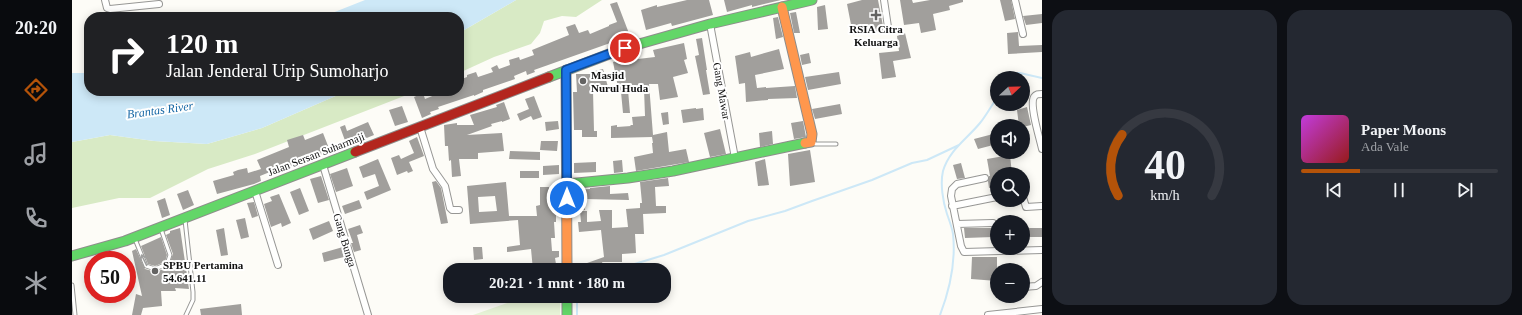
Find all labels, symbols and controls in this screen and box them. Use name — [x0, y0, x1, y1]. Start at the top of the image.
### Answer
marker: RSIA Citra Keluarga — [870, 9, 882, 21]
text: 20:20 — [15, 18, 57, 38]
place label: RSIA Citra Keluarga — [849, 23, 903, 48]
icon: right — [100, 28, 152, 80]
text: 120 m — [166, 28, 238, 59]
pin — [608, 31, 642, 65]
icon: arrive — [614, 37, 636, 59]
text: Jalan Jenderal Urip Sumoharjo — [166, 61, 388, 81]
street label: Gang Mawar — [711, 62, 733, 121]
place label: Masjid Nurul Huda — [591, 69, 649, 94]
north arrow — [990, 71, 1030, 111]
map controls — [990, 71, 1030, 303]
icon: directions — [22, 76, 50, 104]
marker: Masjid Nurul Huda — [578, 76, 588, 86]
water label: Brantas River — [126, 98, 194, 122]
button: sound — [990, 119, 1030, 159]
text: Paper Moons — [1361, 122, 1446, 138]
street label: Jalan Sersan Suharmaji — [266, 130, 366, 178]
text: Ada Vale — [1361, 139, 1409, 154]
icon: music — [22, 140, 50, 168]
text: 40 — [1144, 141, 1185, 187]
button: search — [990, 167, 1030, 207]
position arrow — [546, 177, 588, 219]
icon: previous — [1323, 179, 1345, 201]
icon: pause — [1388, 179, 1410, 201]
icon: next — [1454, 179, 1476, 201]
text: km/h — [1150, 186, 1179, 202]
icon: phone — [22, 204, 50, 232]
street label: Gang Bunga — [331, 212, 359, 268]
button: + — [990, 215, 1030, 255]
speed limit sign: 50 — [84, 251, 136, 303]
one-way arrow — [140, 255, 147, 267]
place label: SPBU Pertamina 54.641.11 — [163, 259, 244, 284]
button: − — [990, 263, 1030, 303]
marker: SPBU Pertamina 54.641.11 — [150, 266, 160, 276]
icon: climate — [22, 269, 50, 297]
text: 20:21 · 1 mnt · 180 m — [489, 275, 625, 291]

